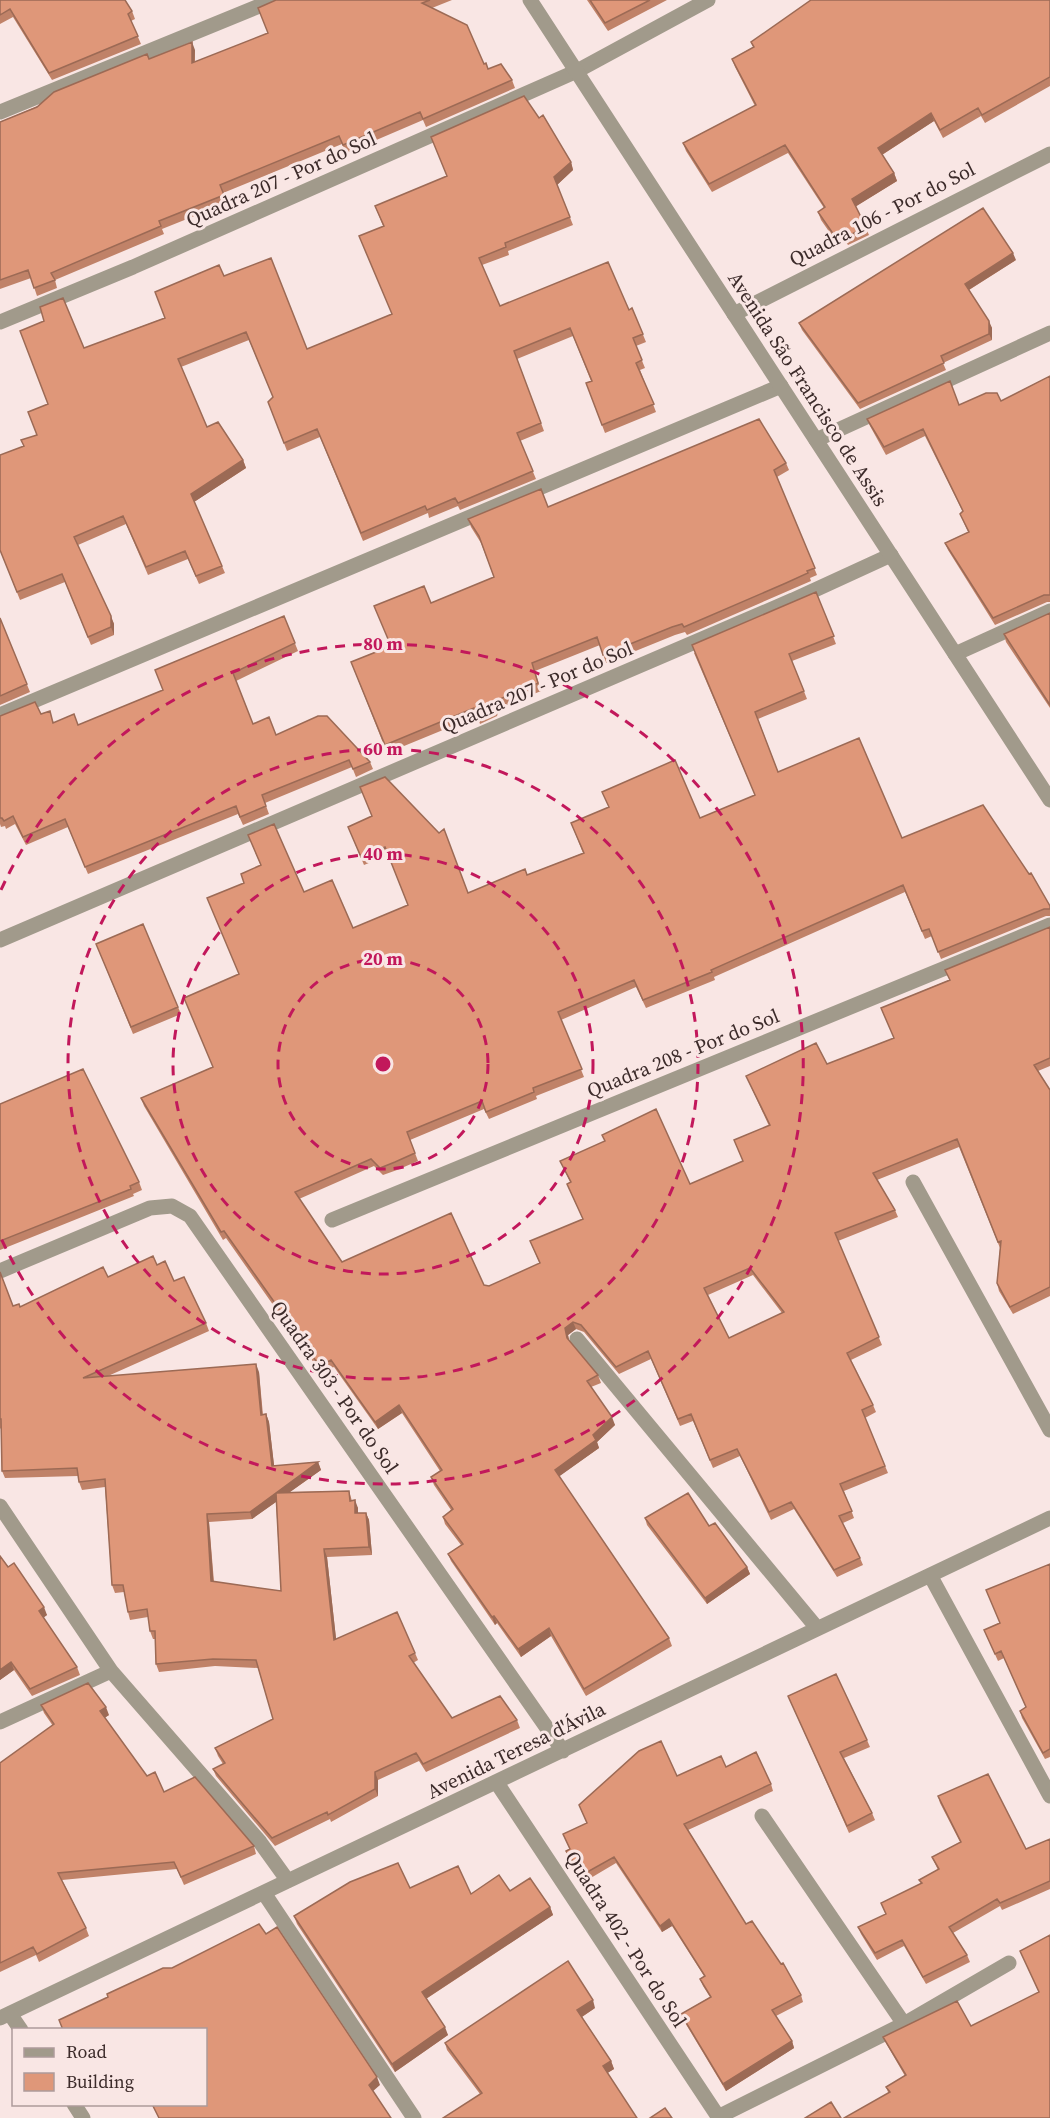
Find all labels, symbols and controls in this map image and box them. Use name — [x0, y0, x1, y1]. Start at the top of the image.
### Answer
street label: Quadra 207 - Por do Sol — [181, 124, 381, 234]
street label: Quadra 106 - Por do Sol — [784, 155, 980, 273]
street label: Avenida São Francisco de Assis — [721, 266, 895, 512]
text: 80 m — [363, 631, 403, 656]
street label: Quadra 207 - Por do Sol — [437, 634, 637, 740]
text: 60 m — [363, 736, 403, 761]
text: 40 m — [363, 841, 403, 866]
text: 20 m — [363, 946, 403, 971]
street label: Quadra 208 - Por do Sol — [583, 1002, 784, 1104]
centre of rings — [373, 1054, 393, 1074]
street label: Quadra 303 - Por do Sol — [265, 1295, 405, 1479]
street label: Avenida Teresa d'Ávila — [422, 1694, 611, 1805]
street label: Quadra 402 - Por do Sol — [558, 1845, 694, 2033]
legend — [12, 2028, 207, 2106]
text: Road — [66, 2039, 107, 2064]
text: Building — [66, 2069, 134, 2094]

